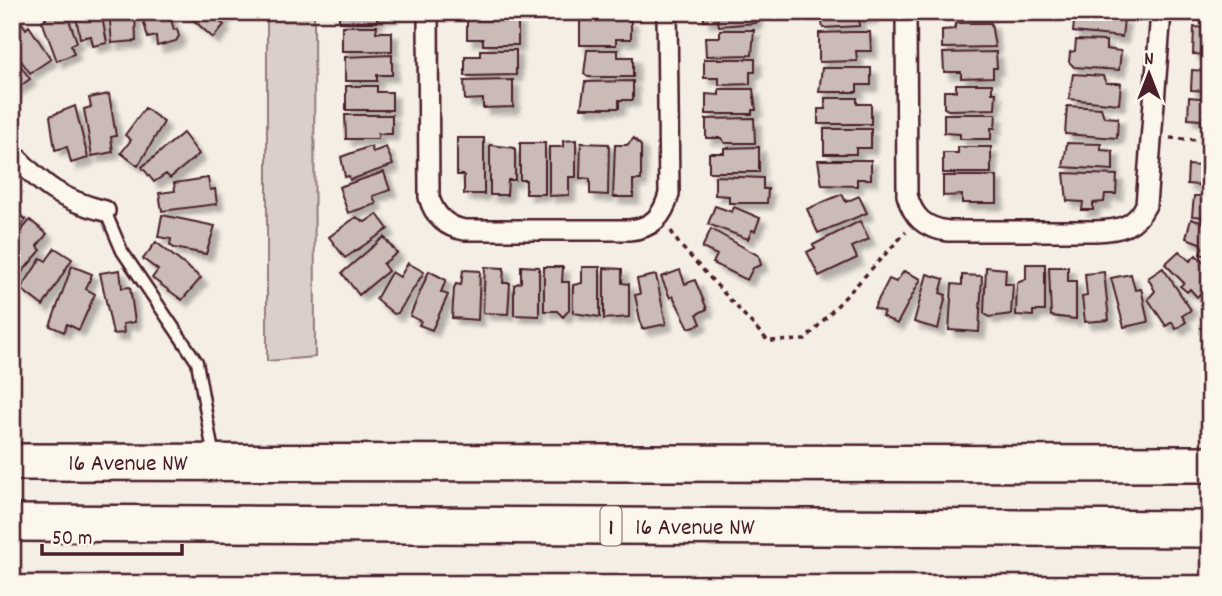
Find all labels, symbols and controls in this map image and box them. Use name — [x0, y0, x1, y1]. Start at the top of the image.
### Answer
north arrow — [1114, 38, 1184, 108]
text: N — [1144, 47, 1154, 74]
street label: 16 Avenue NW — [68, 448, 188, 482]
road number: 1 — [600, 506, 622, 546]
scale bar — [42, 512, 182, 556]
street label: 16 Avenue NW — [635, 512, 755, 546]
text: 50 m — [52, 525, 92, 555]

